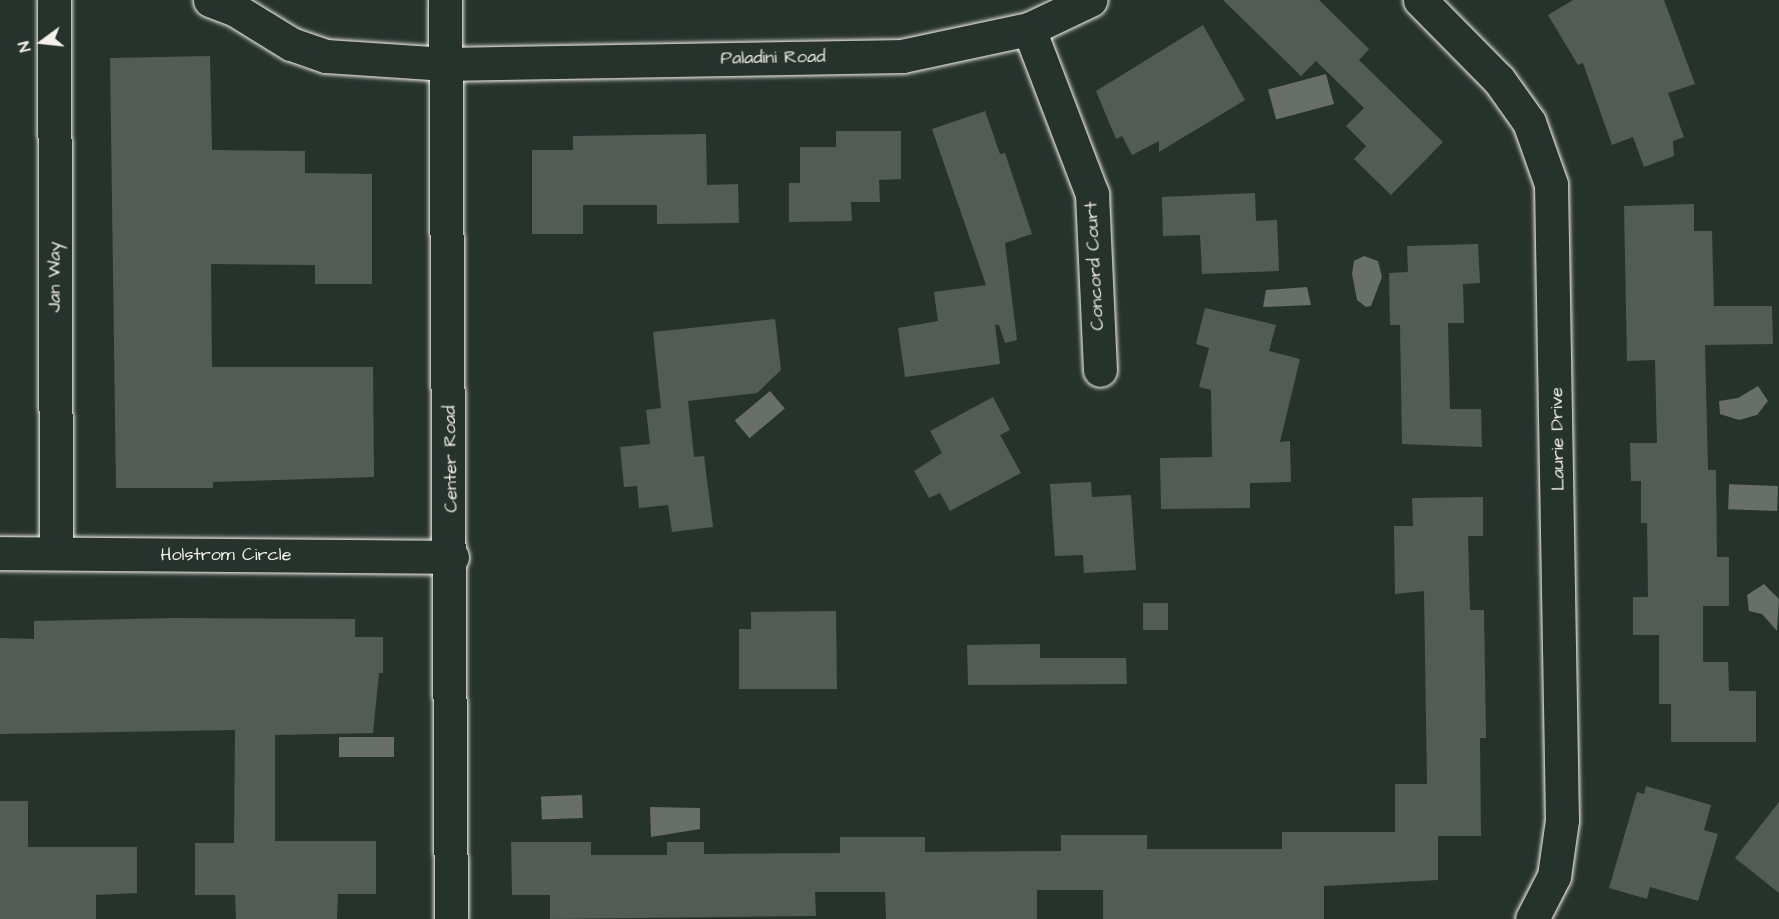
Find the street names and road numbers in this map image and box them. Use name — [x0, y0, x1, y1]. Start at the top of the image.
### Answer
street label: Paladini Road — [720, 46, 826, 70]
street label: Concord Court — [1081, 201, 1109, 331]
street label: Jan Way — [44, 242, 66, 312]
street label: Laurie Drive — [1546, 387, 1570, 491]
street label: Center Road — [439, 405, 463, 513]
street label: Holstrom Circle — [161, 544, 291, 566]

